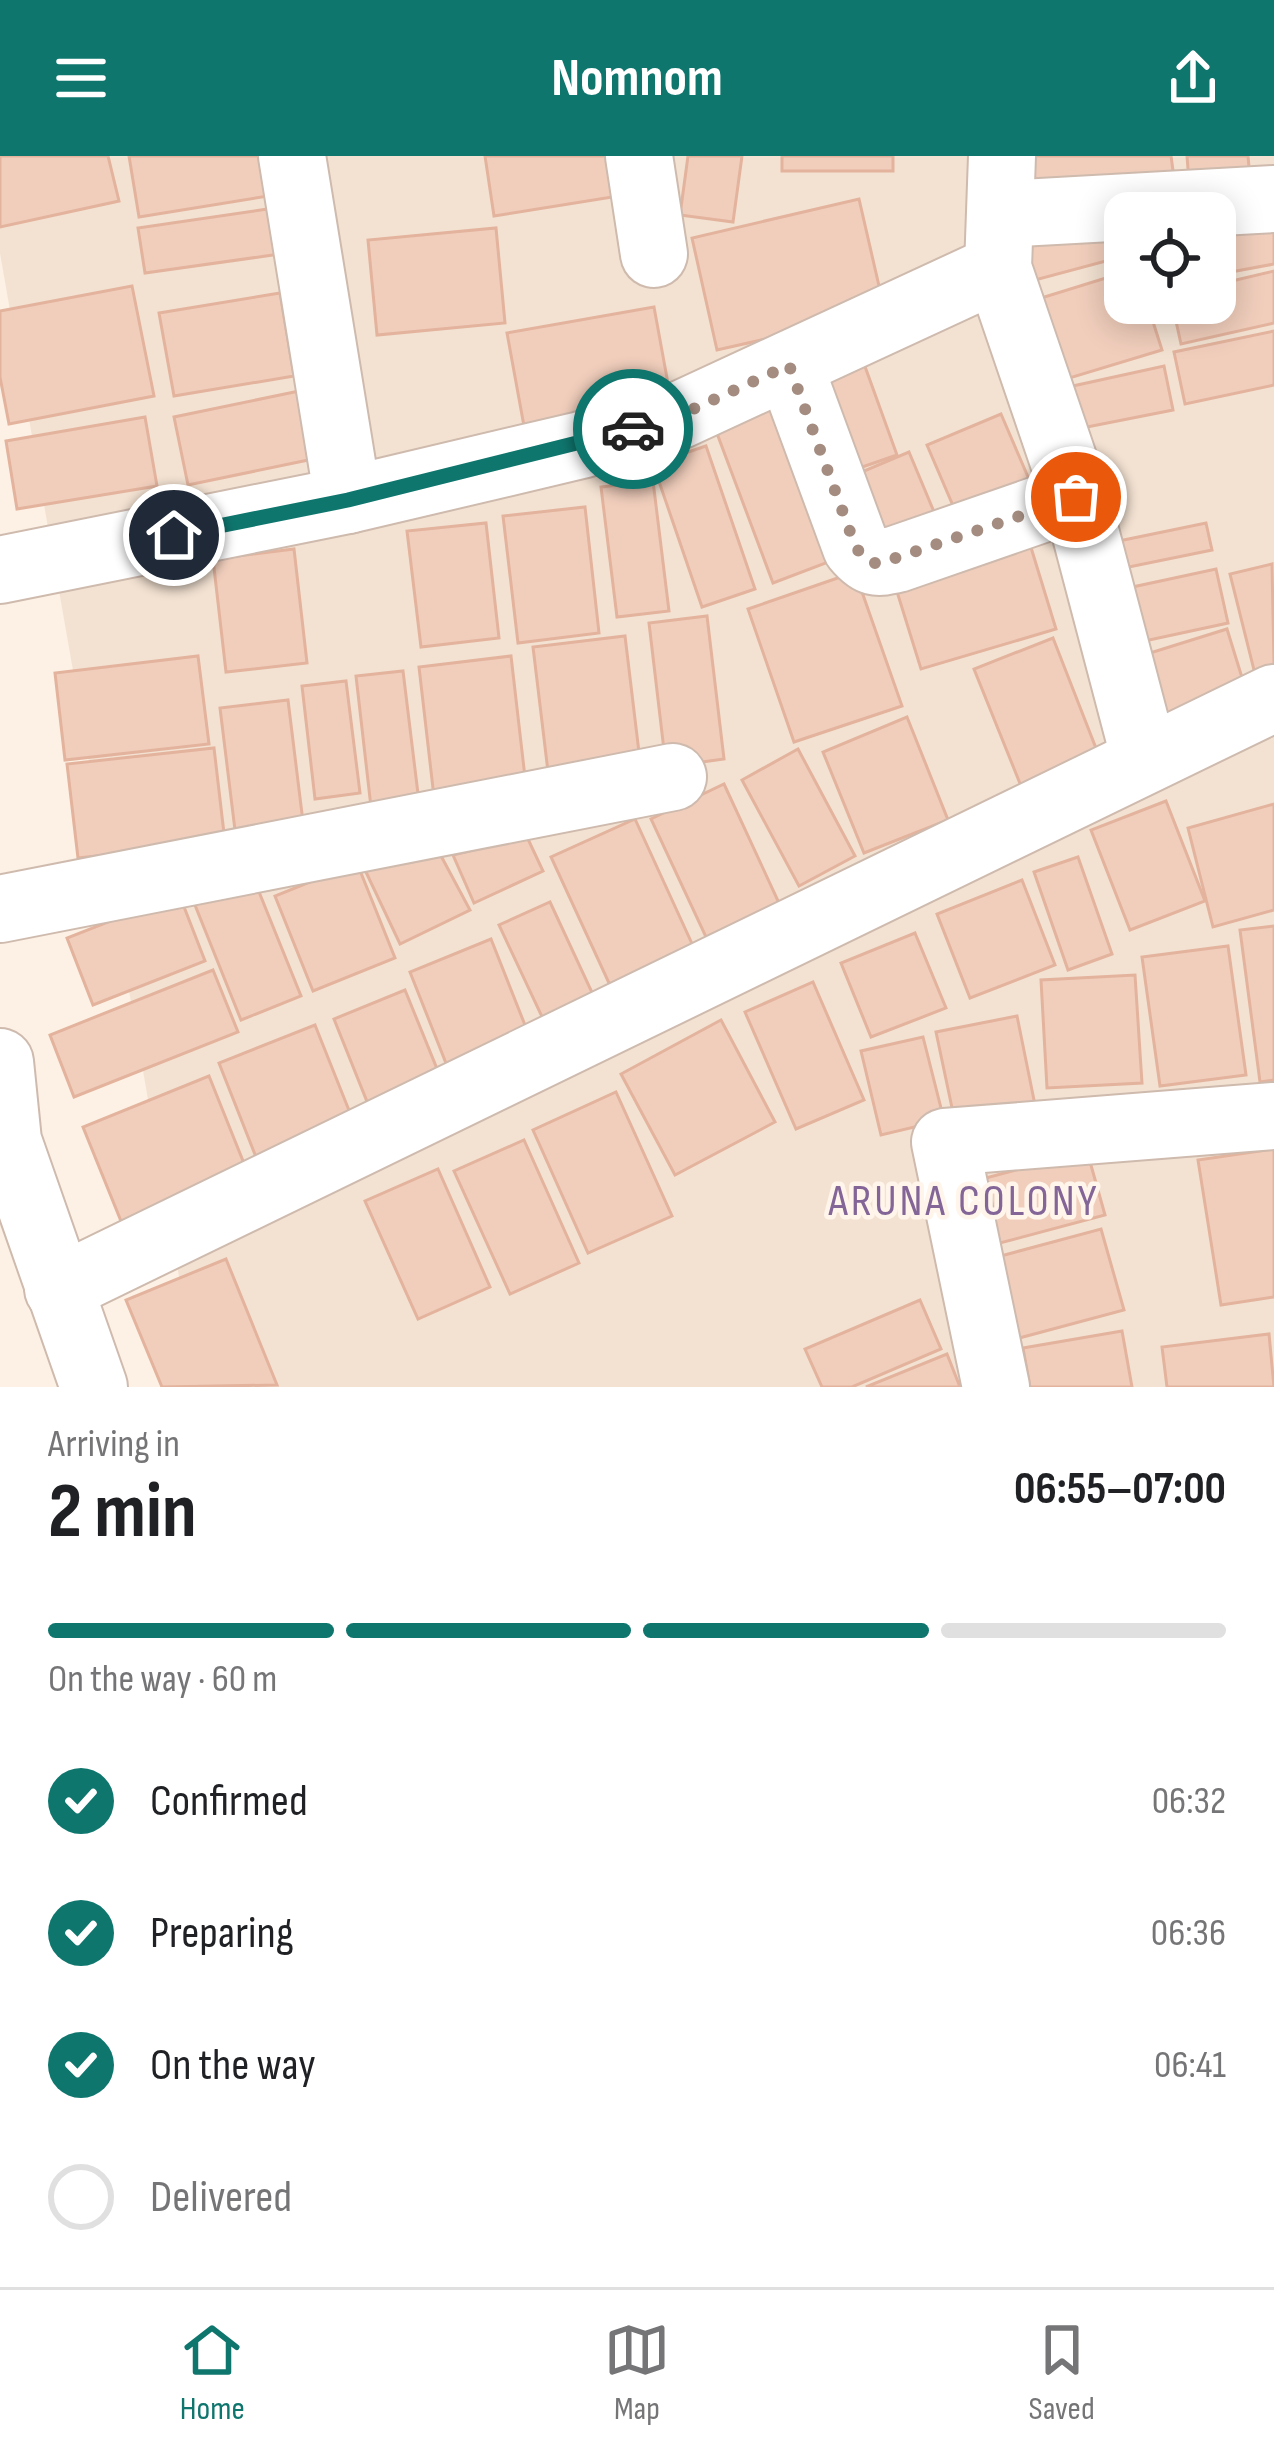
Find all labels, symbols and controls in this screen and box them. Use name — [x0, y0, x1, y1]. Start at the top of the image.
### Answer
icon: menu — [48, 45, 114, 111]
icon: share — [1160, 45, 1226, 111]
text: Nomnom — [551, 46, 723, 111]
map controls — [1104, 192, 1236, 324]
button: locate — [1104, 192, 1236, 324]
courier — [573, 369, 693, 489]
icon: car — [600, 396, 666, 462]
pin — [1025, 446, 1127, 548]
icon: bag — [1043, 464, 1109, 530]
pin — [123, 484, 225, 586]
icon: home — [141, 502, 207, 568]
district label: ARUNA COLONY — [828, 1174, 1099, 1229]
text: Arriving in — [48, 1421, 180, 1468]
text: 06:55–07:00 — [1014, 1462, 1226, 1517]
text: 2 min — [48, 1466, 197, 1559]
text: On the way · 60 m — [48, 1656, 277, 1703]
icon: check — [48, 1768, 114, 1834]
text: Confirmed — [150, 1774, 308, 1829]
text: 06:32 — [1152, 1778, 1226, 1825]
icon: check — [48, 1900, 114, 1966]
text: Preparing — [150, 1906, 294, 1961]
text: 06:36 — [1151, 1910, 1226, 1957]
icon: check — [48, 2032, 114, 2098]
text: On the way — [150, 2038, 316, 2093]
text: 06:41 — [1154, 2042, 1226, 2089]
text: Delivered — [150, 2170, 292, 2225]
tab: Home — [179, 2317, 245, 2429]
tab: Map — [604, 2317, 670, 2429]
tab: Saved — [1029, 2317, 1095, 2429]

